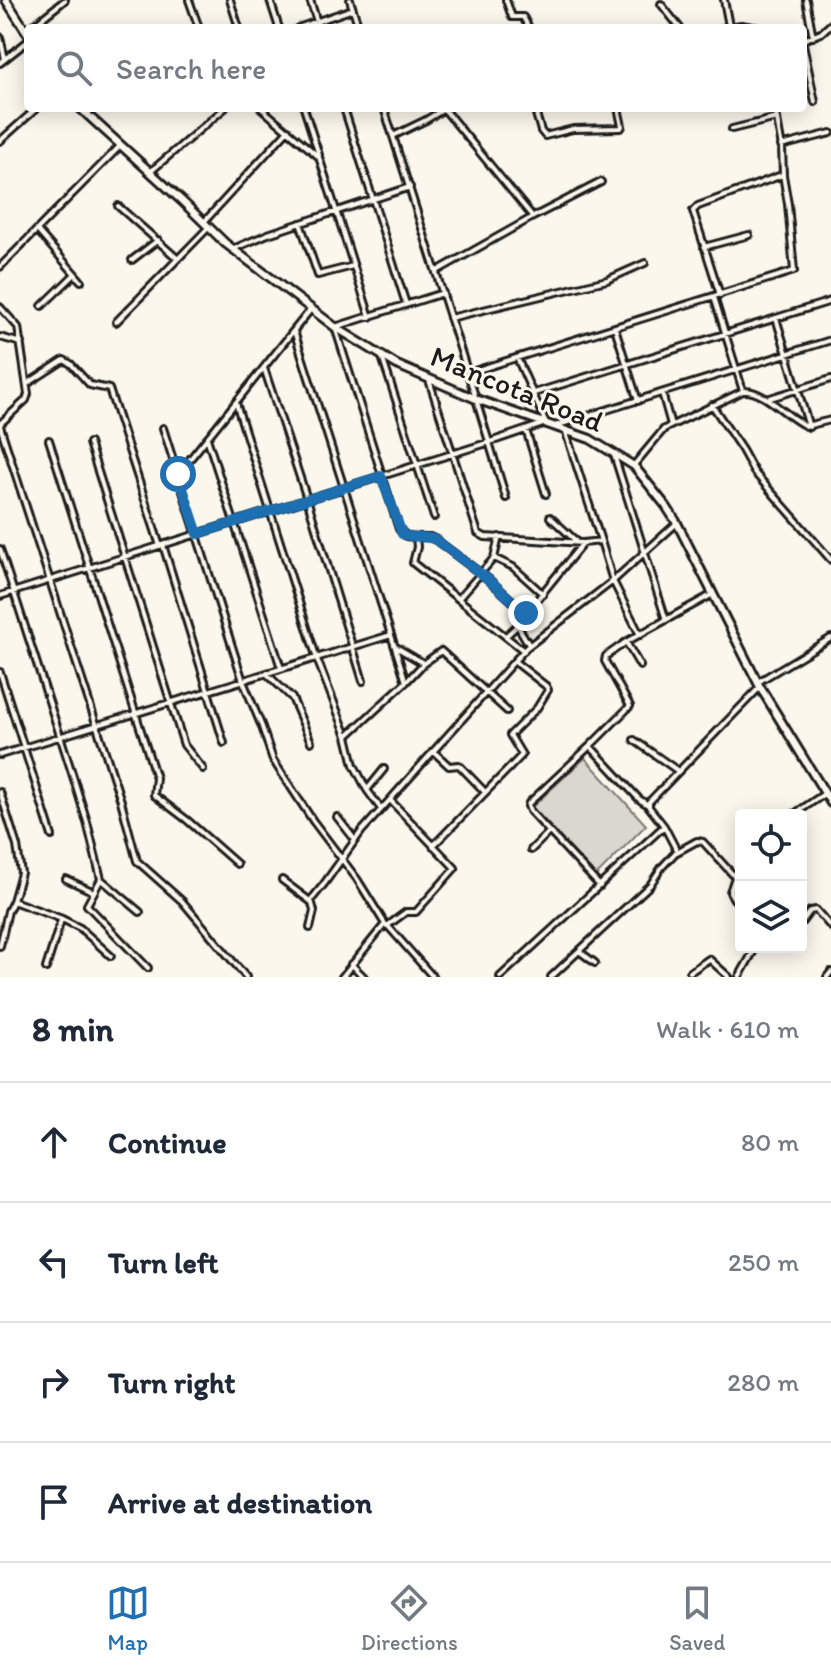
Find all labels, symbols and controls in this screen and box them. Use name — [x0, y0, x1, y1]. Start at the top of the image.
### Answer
search box — [24, 24, 807, 112]
icon: search — [52, 46, 96, 90]
text: Search here — [116, 50, 266, 87]
street label: Mancota Road — [425, 337, 609, 440]
route start — [160, 456, 196, 492]
route end — [508, 595, 544, 631]
map controls — [735, 809, 807, 953]
button: locate — [735, 809, 807, 881]
button: layers — [735, 881, 807, 953]
text: 8 min — [32, 1009, 114, 1050]
text: Walk · 610 m — [656, 1013, 799, 1045]
icon: ahead — [32, 1120, 76, 1164]
text: Continue — [108, 1124, 227, 1161]
text: 80 m — [741, 1126, 799, 1158]
icon: left — [32, 1240, 76, 1284]
text: Turn left — [108, 1244, 219, 1281]
text: 250 m — [728, 1246, 799, 1278]
icon: right — [32, 1360, 76, 1404]
text: Turn right — [108, 1364, 236, 1401]
text: 280 m — [727, 1366, 799, 1398]
icon: arrive — [32, 1480, 76, 1524]
text: Arrive at destination — [108, 1484, 372, 1521]
tab: Map — [106, 1581, 150, 1656]
tab: Directions — [361, 1581, 458, 1656]
tab: Saved — [669, 1581, 725, 1656]

